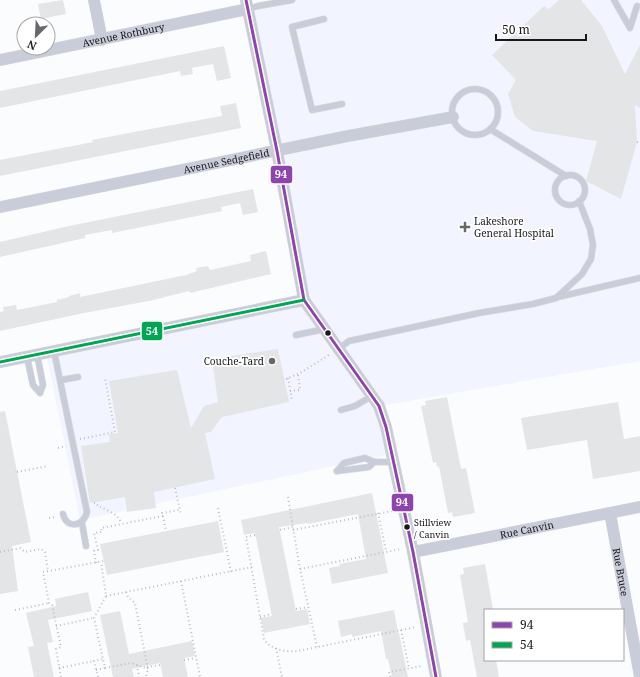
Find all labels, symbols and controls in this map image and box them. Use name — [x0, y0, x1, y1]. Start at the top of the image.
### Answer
north arrow — [16, 16, 56, 56]
scale bar — [496, 16, 586, 42]
street label: Avenue Rothbury — [81, 19, 166, 50]
text: 50 m — [502, 21, 530, 38]
text: N — [24, 37, 39, 54]
street label: Avenue Sedgefield — [182, 145, 271, 176]
line badge: 94 — [270, 165, 293, 184]
text: 94 — [275, 166, 287, 181]
place label: Lakeshore General Hospital — [474, 214, 554, 240]
marker: Lakeshore General Hospital — [459, 221, 471, 233]
line badge: 54 — [141, 321, 163, 341]
text: 54 — [146, 323, 158, 338]
unlabelled marker — [323, 328, 333, 338]
place label: Couche-Tard — [204, 354, 264, 368]
marker: Couche-Tard — [267, 356, 277, 366]
line badge: 94 — [391, 493, 414, 512]
text: 94 — [396, 494, 408, 509]
place label: Stillview / Canvin — [414, 516, 451, 541]
street label: Rue Canvin — [499, 517, 555, 542]
marker: Stillview / Canvin — [402, 522, 412, 532]
street label: Rue Bruce — [610, 547, 632, 597]
legend — [484, 609, 624, 661]
text: 94 — [520, 616, 534, 633]
text: 54 — [520, 636, 534, 653]

